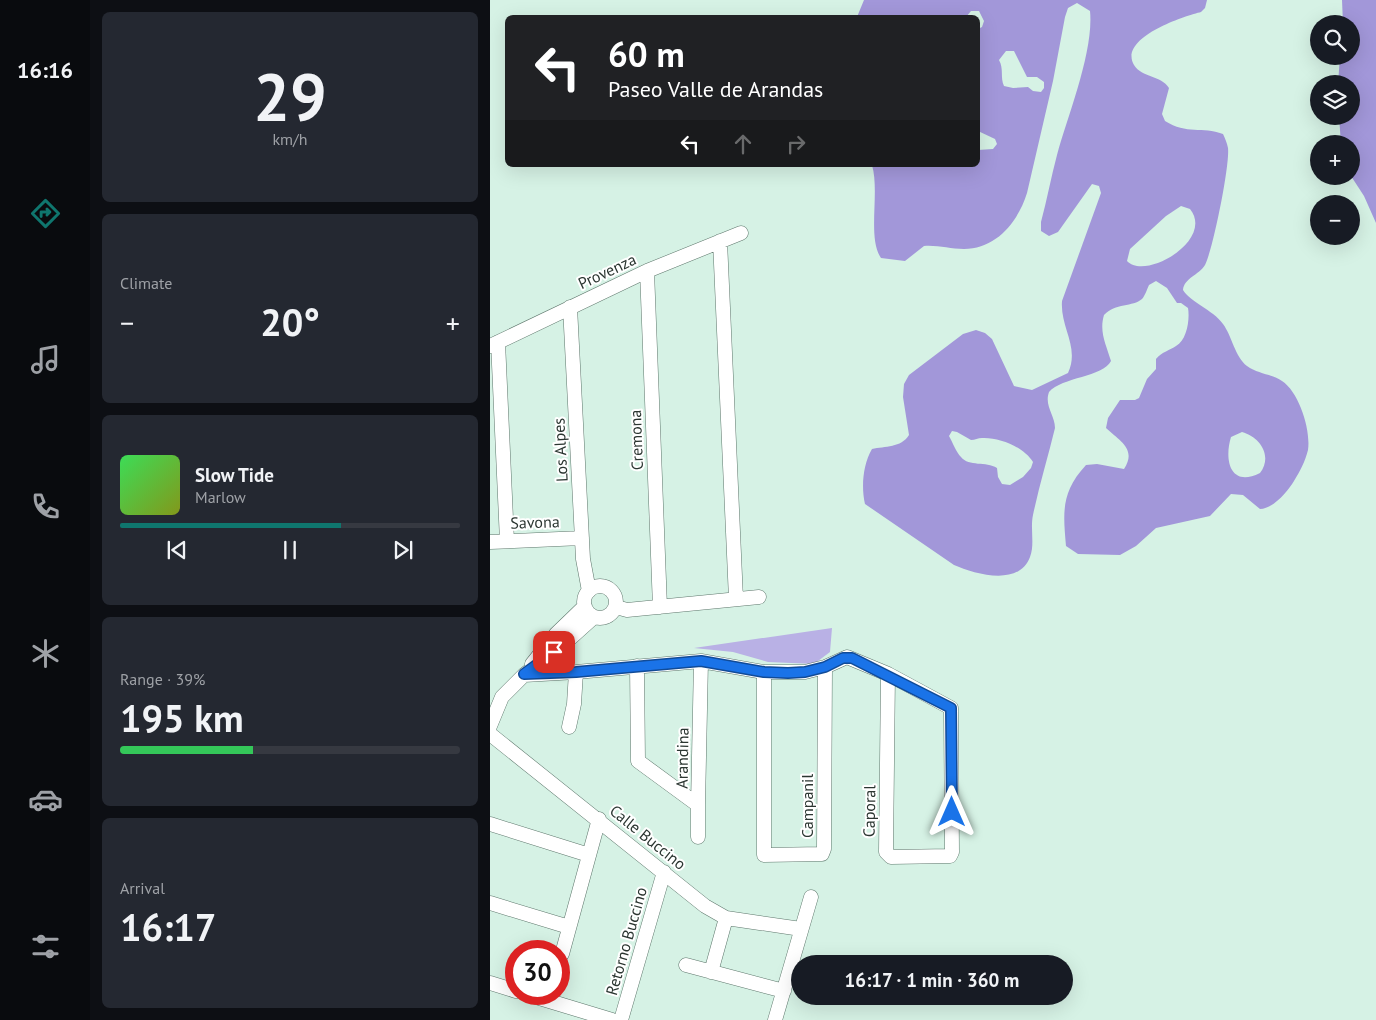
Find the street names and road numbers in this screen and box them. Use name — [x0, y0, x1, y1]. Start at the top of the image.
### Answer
street label: Provenza — [575, 249, 639, 293]
street label: Cremona — [625, 409, 647, 471]
street label: Los Alpes — [548, 417, 572, 482]
street label: Savona — [510, 511, 560, 533]
street label: Arandina — [671, 727, 693, 789]
street label: Campanil — [797, 774, 817, 838]
street label: Caporal — [859, 784, 879, 837]
street label: Calle Buccino — [606, 800, 690, 874]
street label: Retorno Buccino — [601, 885, 651, 997]

